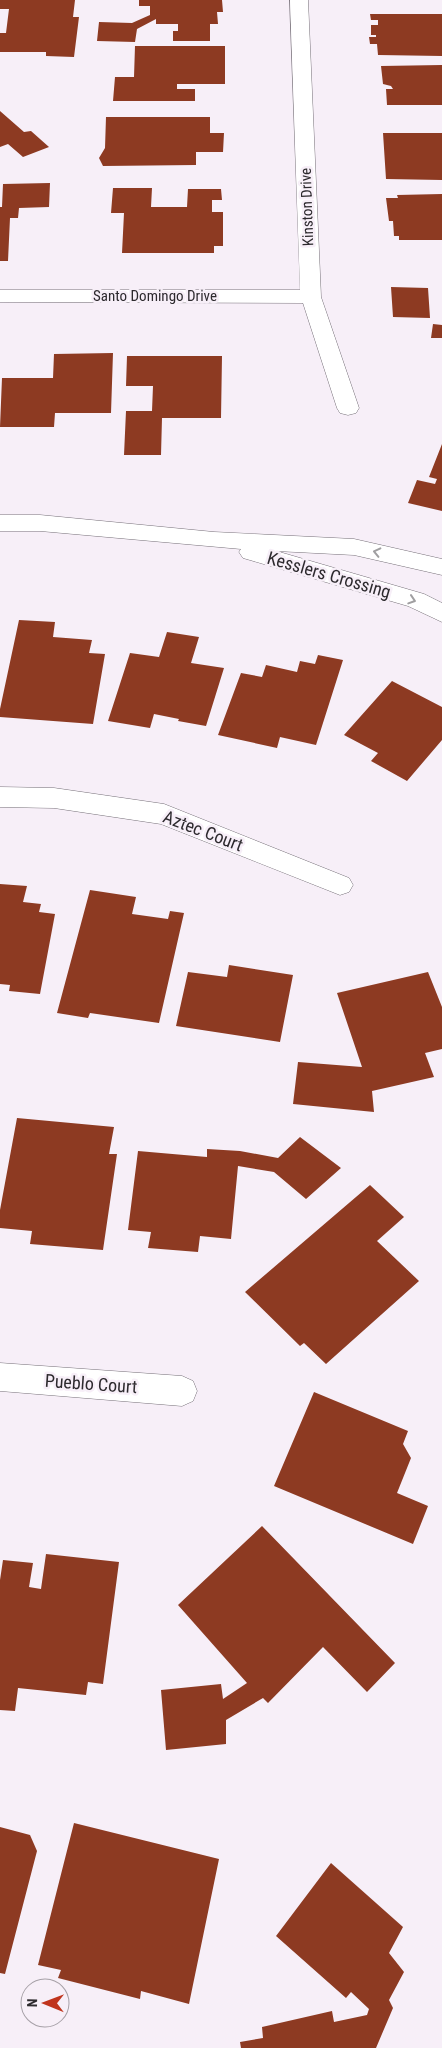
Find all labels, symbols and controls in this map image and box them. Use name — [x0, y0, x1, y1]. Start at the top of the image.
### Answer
street label: Kinston Drive — [297, 168, 317, 246]
street label: Santo Domingo Drive — [93, 287, 217, 305]
street label: Kesslers Crossing — [265, 547, 393, 602]
one-way arrow — [373, 548, 382, 558]
one-way arrow — [407, 594, 415, 604]
street label: Aztec Court — [160, 806, 246, 855]
street label: Pueblo Court — [44, 1370, 138, 1397]
north arrow — [20, 1978, 70, 2028]
text: N — [24, 1998, 40, 2007]

